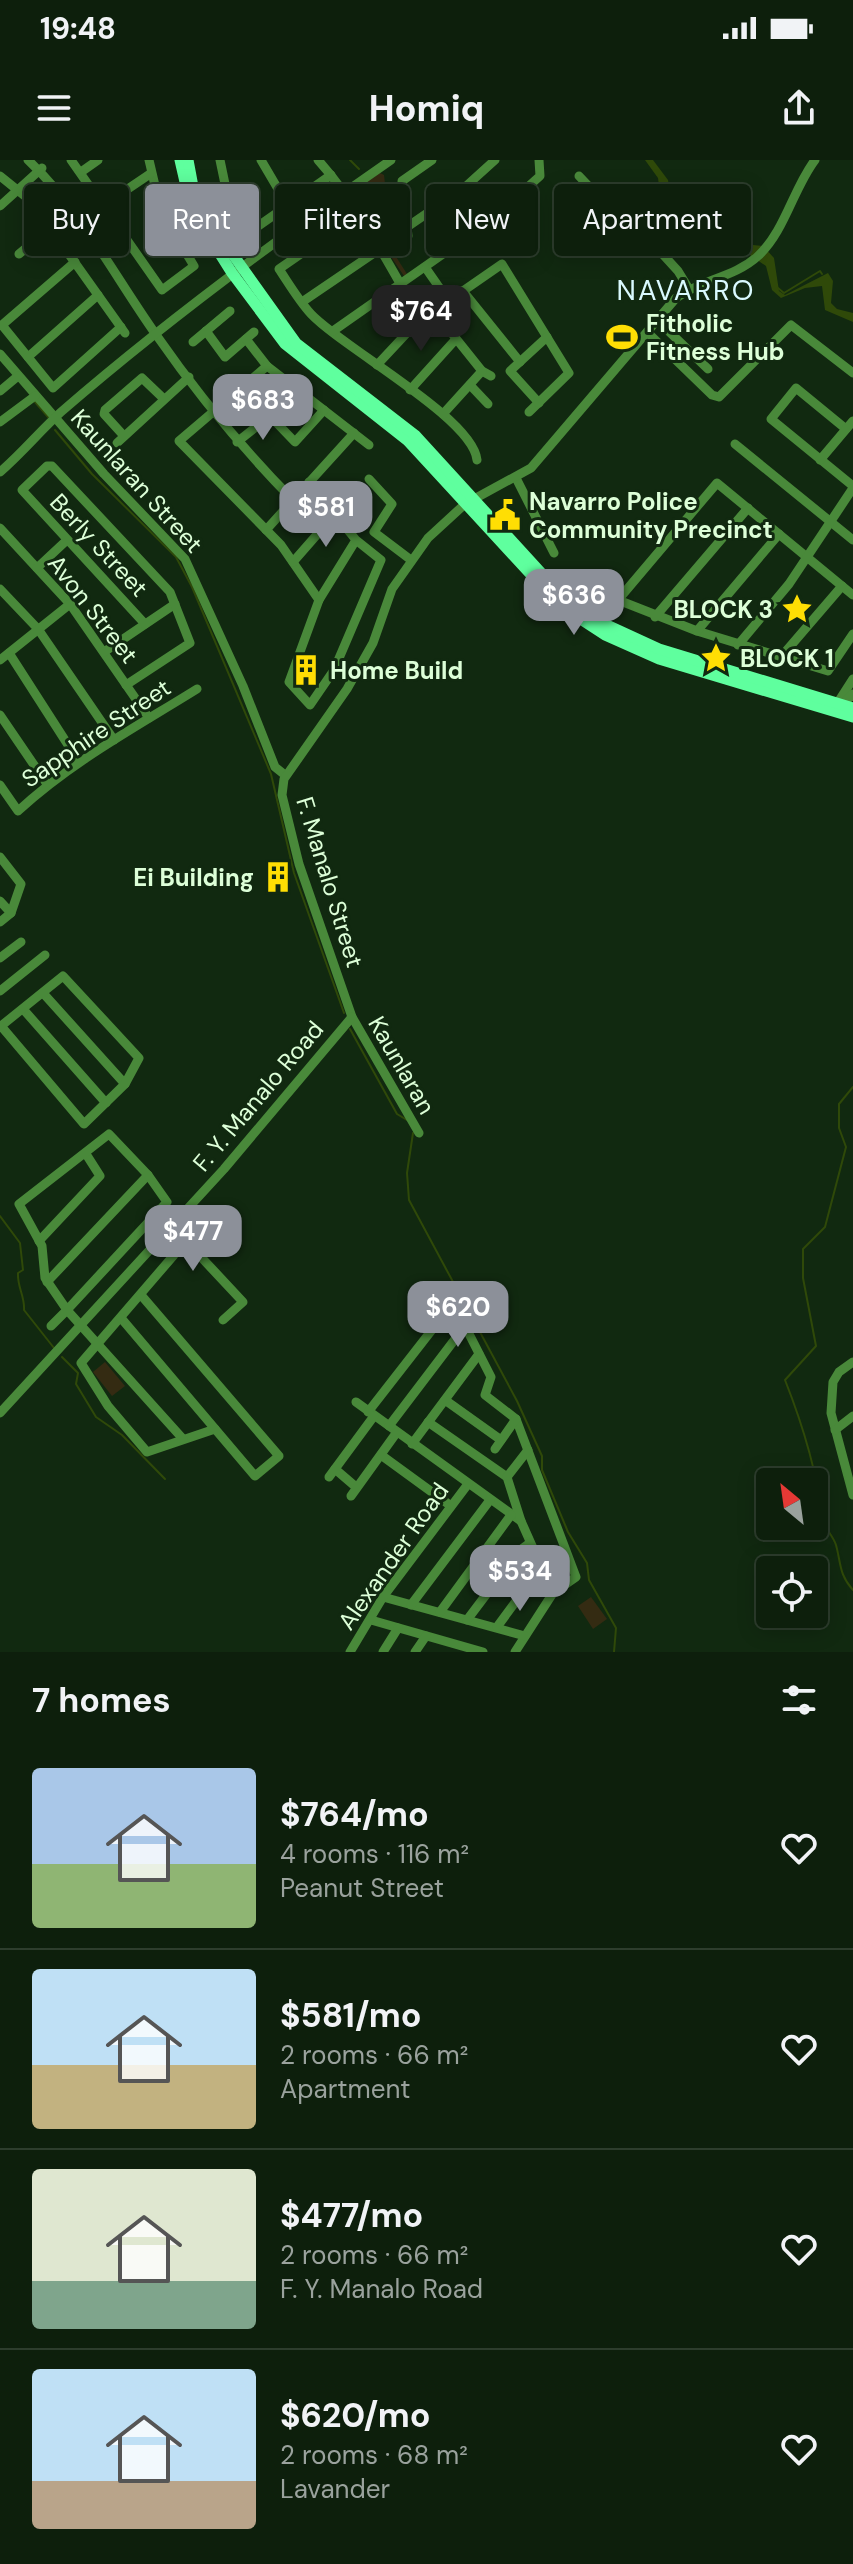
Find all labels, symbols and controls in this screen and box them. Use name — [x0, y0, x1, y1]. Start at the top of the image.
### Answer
text: 19:48 — [40, 9, 116, 48]
text: Homiq — [369, 85, 484, 132]
icon: menu — [32, 86, 76, 130]
icon: share — [777, 86, 821, 130]
chip: Buy — [24, 184, 129, 256]
chip: Rent — [145, 184, 259, 256]
chip: Filters — [275, 184, 410, 256]
chip: New — [426, 184, 538, 256]
chip: Apartment — [554, 184, 751, 256]
district label: NAVARRO — [617, 272, 755, 309]
pin: $764 — [374, 285, 468, 353]
text: $764 — [390, 294, 452, 328]
place label: Fitholic Fitness Hub — [646, 308, 784, 367]
sports icon: Fitholic Fitness Hub — [605, 320, 639, 354]
pin: $683 — [216, 374, 310, 442]
text: $683 — [231, 383, 295, 417]
street label: Kaunlaran Street — [64, 403, 210, 559]
pin: $581 — [279, 481, 373, 549]
place label: Navarro Police Community Precinct — [529, 486, 773, 545]
street label: Berly Street — [43, 487, 155, 603]
text: $581 — [297, 490, 355, 524]
public building icon: Navarro Police Community Precinct — [488, 498, 522, 532]
street label: Avon Street — [41, 549, 145, 669]
pin: $636 — [527, 569, 621, 637]
text: $636 — [542, 578, 606, 612]
place icon: BLOCK 3 — [780, 592, 814, 626]
place label: BLOCK 3 — [673, 594, 773, 625]
place icon: BLOCK 1 — [699, 641, 733, 675]
place label: BLOCK 1 — [740, 643, 834, 674]
building icon: Home Build — [289, 653, 323, 687]
place label: Home Build — [330, 655, 463, 686]
street label: Sapphire Street — [16, 672, 176, 794]
street label: F. Manalo Street — [289, 793, 371, 971]
building icon: Ei Building — [261, 860, 295, 894]
place label: Ei Building — [133, 862, 254, 893]
street label: Kaunlaran — [362, 1010, 442, 1120]
street label: F. Y. Manalo Road — [186, 1014, 330, 1178]
pin: $477 — [146, 1205, 240, 1273]
text: $477 — [163, 1214, 223, 1248]
pin: $620 — [411, 1281, 505, 1349]
text: $620 — [425, 1290, 491, 1324]
north arrow — [756, 1468, 828, 1540]
map controls — [756, 1468, 828, 1628]
street label: Alexander Road — [331, 1476, 455, 1636]
pin: $534 — [473, 1545, 567, 1613]
text: $534 — [488, 1554, 552, 1588]
button: locate — [756, 1556, 828, 1628]
text: 7 homes — [32, 1678, 171, 1723]
icon: filters — [777, 1678, 821, 1722]
text: $764/mo — [280, 1792, 429, 1837]
icon: home — [96, 1800, 192, 1896]
icon: heart — [777, 1826, 821, 1870]
text: 4 rooms · 116 m² — [280, 1837, 469, 1871]
text: Peanut Street — [280, 1871, 444, 1905]
text: $581/mo — [280, 1993, 422, 2038]
icon: home — [96, 2001, 192, 2097]
icon: heart — [777, 2027, 821, 2071]
text: 2 rooms · 66 m² — [280, 2038, 468, 2072]
text: Apartment — [280, 2072, 411, 2106]
text: $477/mo — [280, 2193, 423, 2238]
icon: home — [96, 2201, 192, 2297]
icon: heart — [777, 2227, 821, 2271]
text: 2 rooms · 66 m² — [280, 2238, 468, 2272]
text: F. Y. Manalo Road — [280, 2272, 483, 2306]
text: $620/mo — [280, 2393, 430, 2438]
icon: home — [96, 2401, 192, 2497]
icon: heart — [777, 2427, 821, 2471]
text: 2 rooms · 68 m² — [280, 2438, 468, 2472]
text: Lavander — [280, 2472, 390, 2506]

